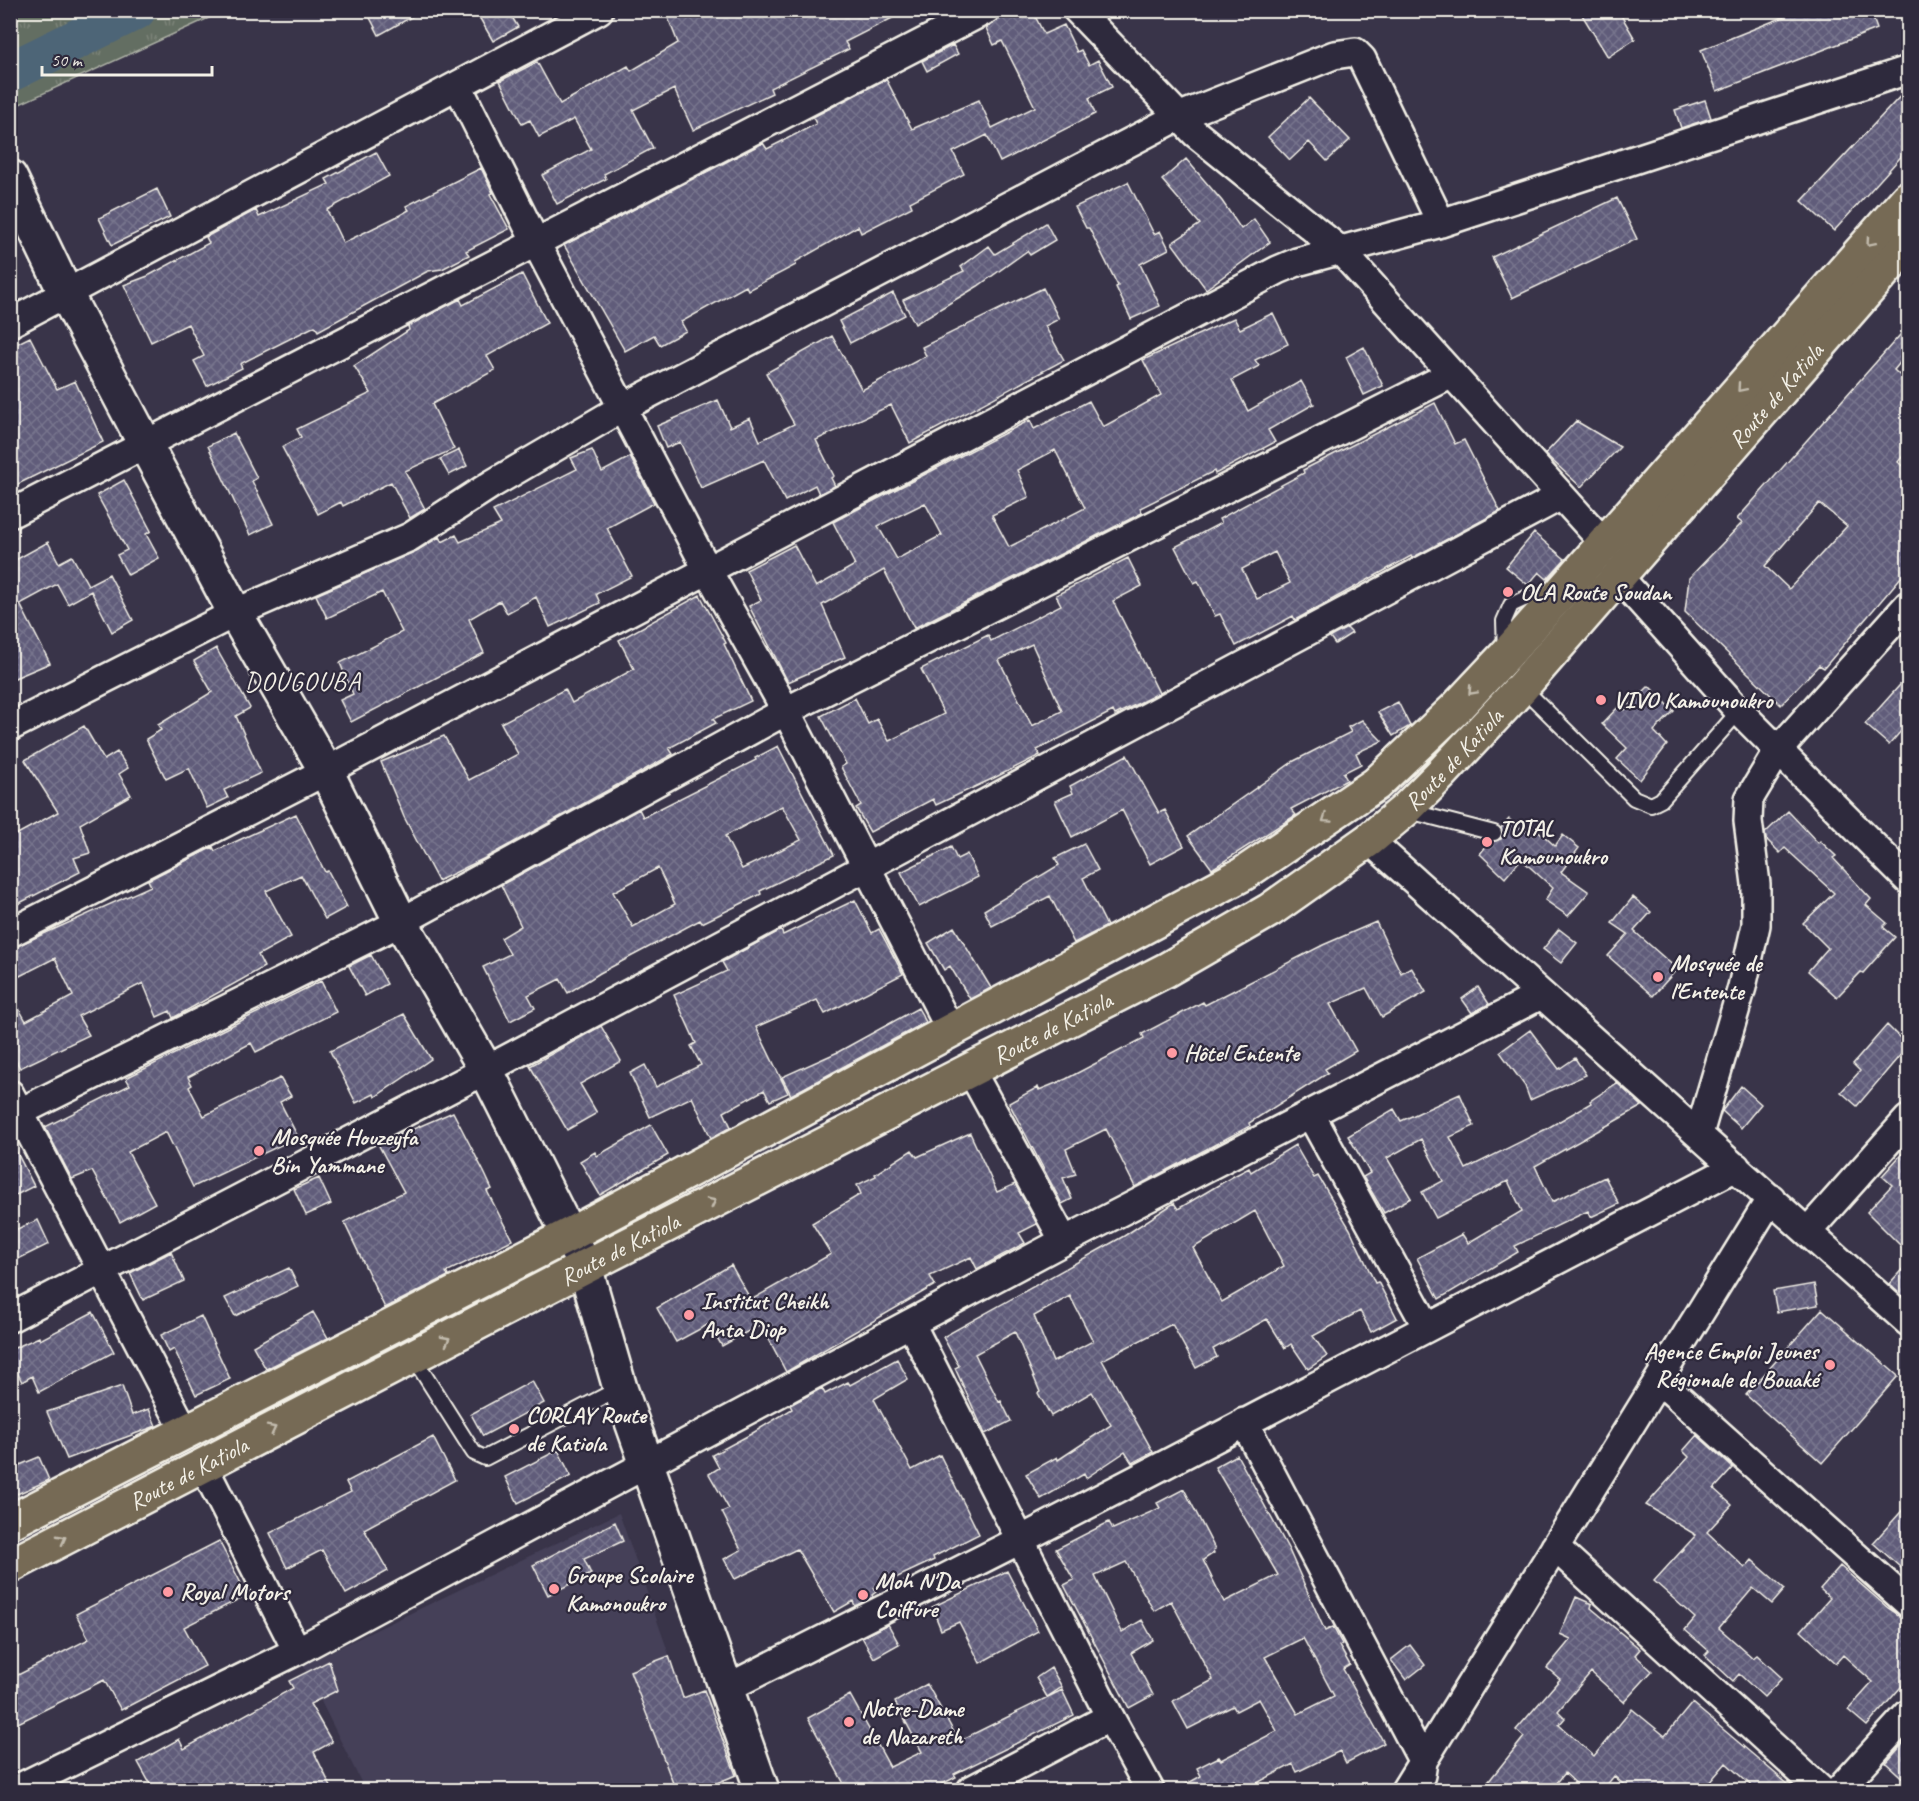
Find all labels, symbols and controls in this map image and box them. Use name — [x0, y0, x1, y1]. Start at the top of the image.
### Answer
scale bar — [42, 39, 212, 77]
text: 50 m — [51, 49, 84, 71]
one-way arrow — [1866, 235, 1877, 246]
street label: Route de Katiola — [1722, 336, 1831, 455]
one-way arrow — [1737, 381, 1748, 392]
place label: OLA Route Soudan — [1520, 577, 1673, 607]
marker: OLA Route Soudan — [1501, 585, 1515, 599]
district label: DOUGOUBA — [244, 665, 362, 698]
one-way arrow — [1468, 684, 1479, 695]
place label: VIVO Kamounoukro — [1613, 685, 1775, 715]
marker: VIVO Kamounoukro — [1594, 693, 1608, 707]
street label: Route de Katiola — [1398, 701, 1510, 817]
one-way arrow — [1321, 812, 1332, 823]
place label: TOTAL Kamounoukro — [1499, 813, 1609, 871]
marker: TOTAL Kamounoukro — [1480, 835, 1494, 849]
place label: Mosquée de l'Entente — [1670, 948, 1764, 1006]
marker: Mosquée de l'Entente — [1651, 970, 1665, 984]
street label: Route de Katiola — [988, 984, 1118, 1071]
place label: Hôtel Entente — [1184, 1038, 1301, 1068]
marker: Hôtel Entente — [1165, 1046, 1179, 1060]
place label: Mosquée Houzeyfa Bin Yammane — [271, 1122, 419, 1180]
marker: Mosquée Houzeyfa Bin Yammane — [252, 1144, 266, 1158]
one-way arrow — [706, 1198, 716, 1209]
street label: Route de Katiola — [555, 1206, 686, 1292]
place label: Institut Cheikh Anta Diop — [701, 1286, 829, 1344]
marker: Institut Cheikh Anta Diop — [682, 1308, 696, 1322]
one-way arrow — [439, 1336, 450, 1347]
place label: Agence Emploi Jeunes Régionale de Bouaké — [1644, 1336, 1822, 1394]
marker: Agence Emploi Jeunes Régionale de Bouaké — [1823, 1358, 1837, 1372]
place label: CORLAY Route de Katiola — [526, 1400, 648, 1458]
marker: CORLAY Route de Katiola — [507, 1422, 521, 1436]
one-way arrow — [266, 1425, 277, 1437]
street label: Route de Katiola — [124, 1429, 254, 1517]
one-way arrow — [56, 1535, 67, 1546]
place label: Groupe Scolaire Kamonoukro — [566, 1560, 694, 1618]
place label: Moh N'Da Coiffure — [875, 1566, 962, 1624]
place label: Royal Motors — [180, 1577, 292, 1607]
marker: Groupe Scolaire Kamonoukro — [547, 1582, 561, 1596]
marker: Royal Motors — [161, 1585, 175, 1599]
marker: Moh N'Da Coiffure — [856, 1588, 870, 1602]
place label: Notre-Dame de Nazareth — [861, 1693, 965, 1751]
marker: Notre-Dame de Nazareth — [842, 1715, 856, 1729]

